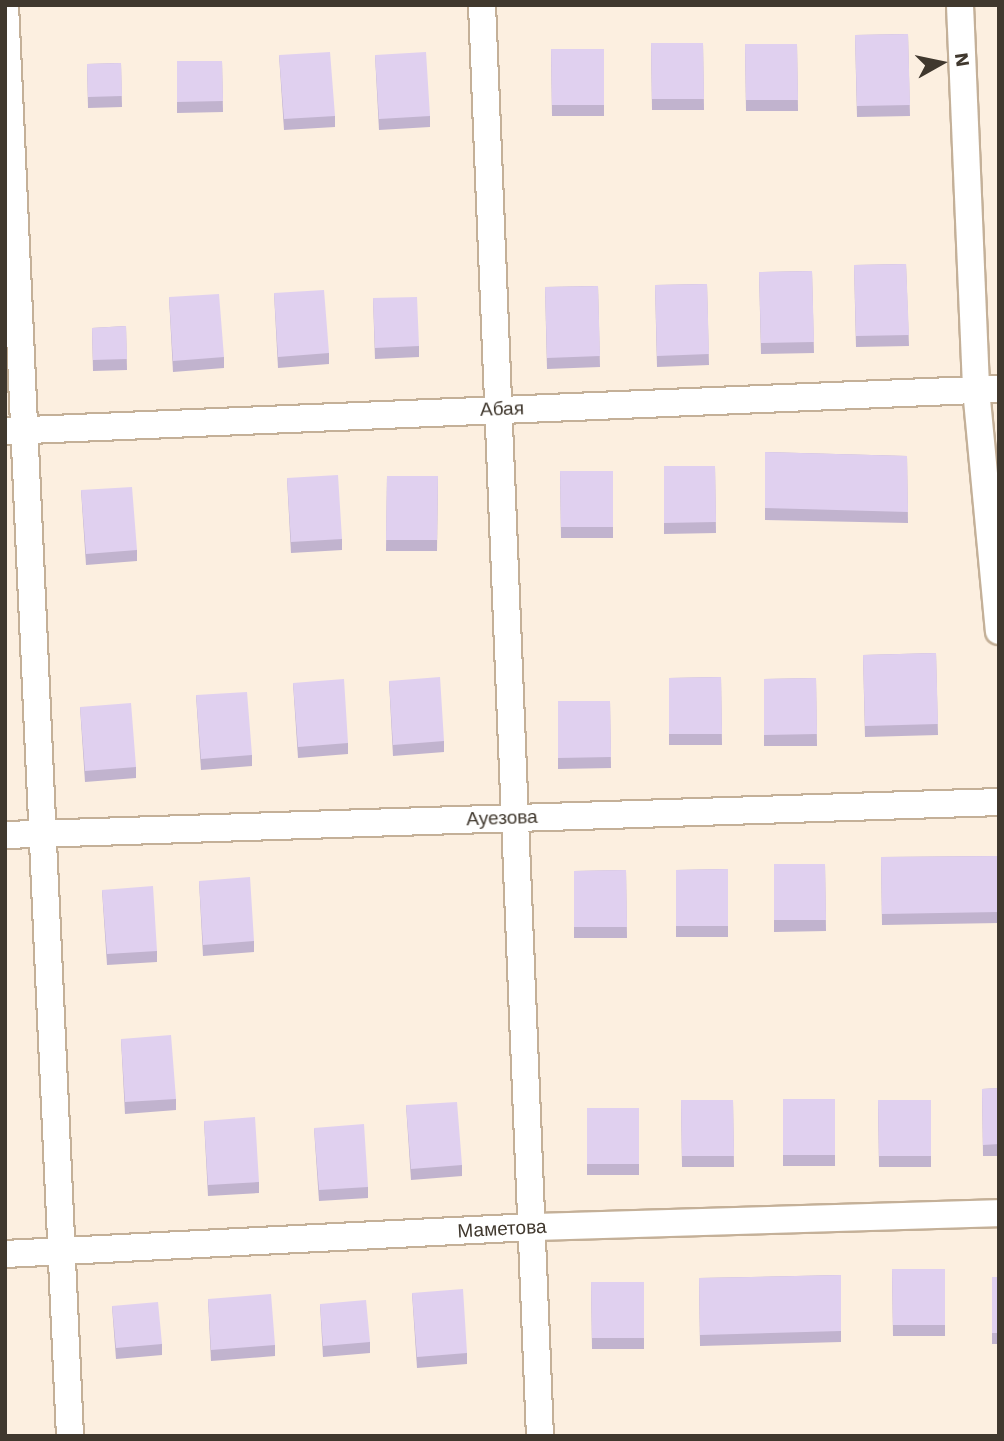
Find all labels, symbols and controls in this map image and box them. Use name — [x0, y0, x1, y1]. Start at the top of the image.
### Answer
north arrow — [906, 28, 976, 98]
text: N — [950, 51, 975, 68]
street label: Абая — [480, 397, 524, 421]
street label: Ауезова — [466, 805, 538, 831]
street label: Маметова — [457, 1215, 547, 1243]

